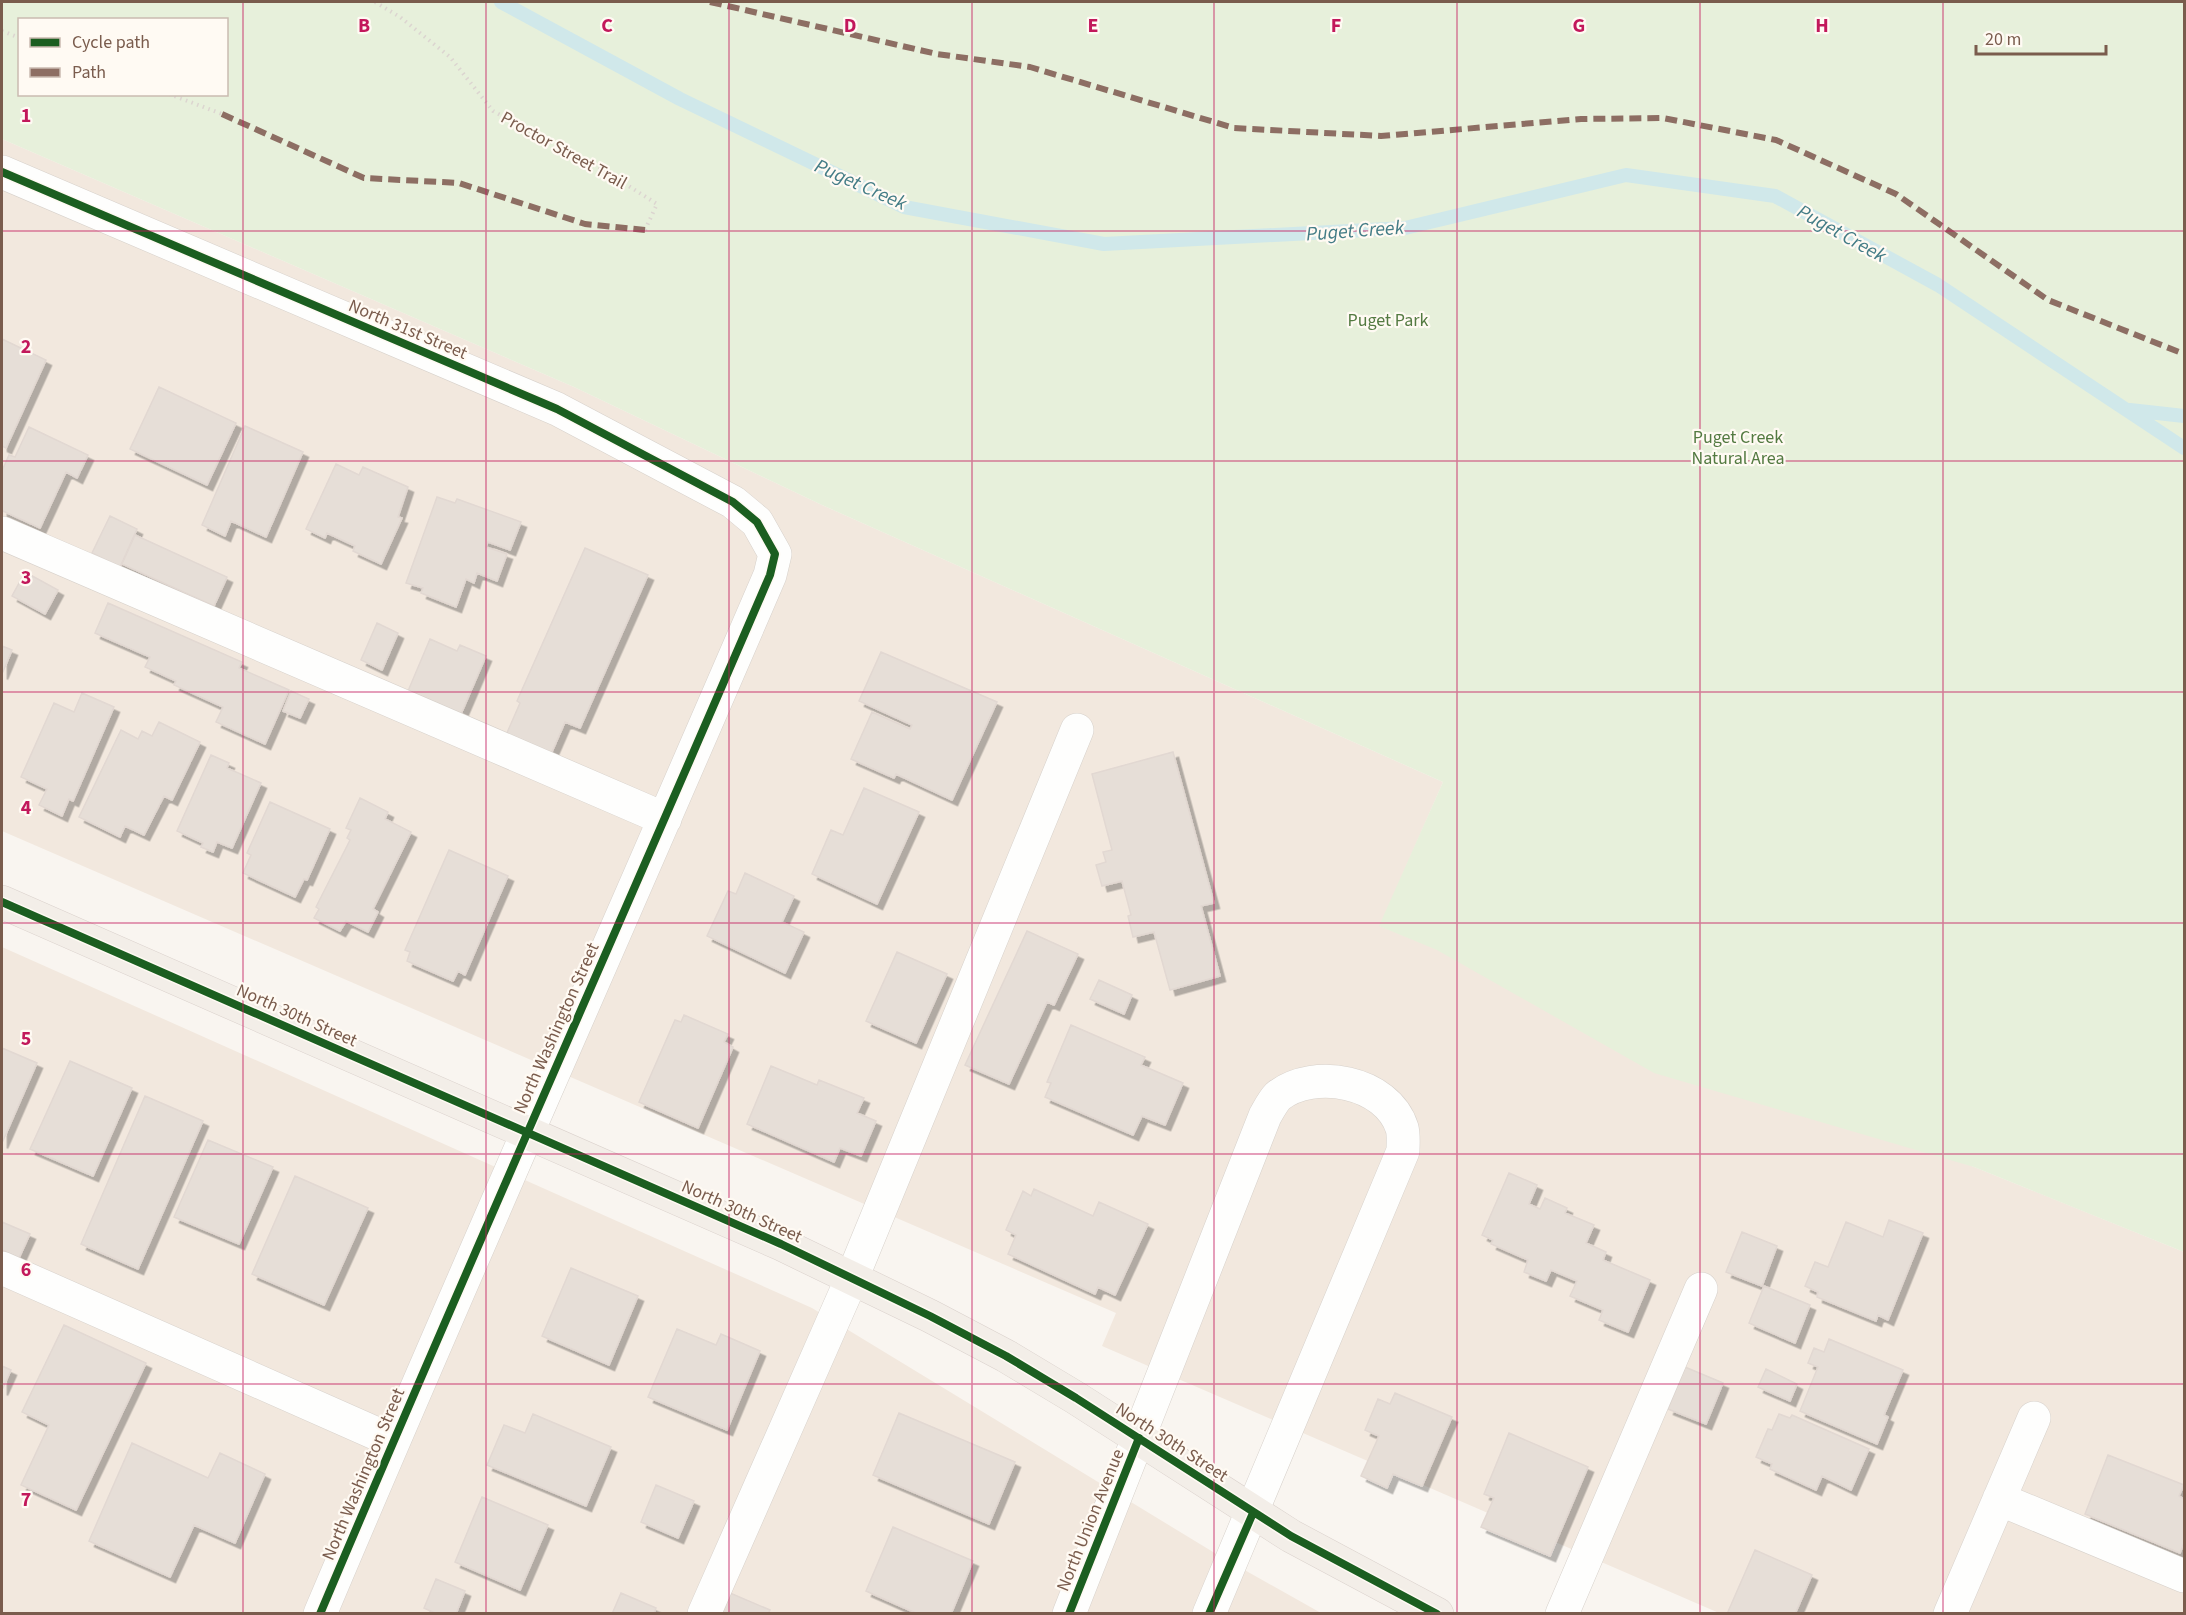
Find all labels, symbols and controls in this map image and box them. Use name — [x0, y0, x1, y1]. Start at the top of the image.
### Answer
text: B — [358, 12, 370, 40]
text: C — [601, 12, 613, 40]
text: D — [844, 12, 856, 40]
text: E — [1088, 12, 1098, 40]
text: F — [1331, 12, 1341, 40]
text: G — [1573, 12, 1585, 40]
text: H — [1815, 12, 1829, 40]
legend — [18, 18, 228, 96]
scale bar — [1976, 18, 2106, 56]
text: 20 m — [1985, 27, 2021, 52]
text: Cycle path — [72, 30, 150, 55]
text: Path — [72, 60, 106, 85]
text: 1 — [21, 102, 31, 130]
street label: Proctor Street Trail — [496, 105, 631, 196]
water label: Puget Creek — [810, 152, 912, 218]
water label: Puget Creek — [1792, 198, 1892, 270]
water label: Puget Creek — [1305, 214, 1405, 248]
street label: North 31st Street — [344, 293, 471, 366]
park label: Puget Park — [1348, 308, 1429, 333]
text: 2 — [21, 333, 31, 361]
park label: Puget Creek Natural Area — [1691, 425, 1785, 471]
text: 3 — [21, 564, 31, 592]
text: 4 — [21, 794, 32, 822]
street label: North Washington Street — [507, 939, 605, 1118]
street label: North 30th Street — [233, 978, 361, 1053]
text: 5 — [21, 1025, 31, 1053]
street label: North 30th Street — [678, 1174, 806, 1249]
text: 6 — [21, 1256, 31, 1284]
street label: North Washington Street — [316, 1384, 411, 1564]
street label: North 30th Street — [1111, 1397, 1233, 1488]
street label: North Union Avenue — [1050, 1445, 1130, 1595]
text: 7 — [21, 1486, 31, 1514]

